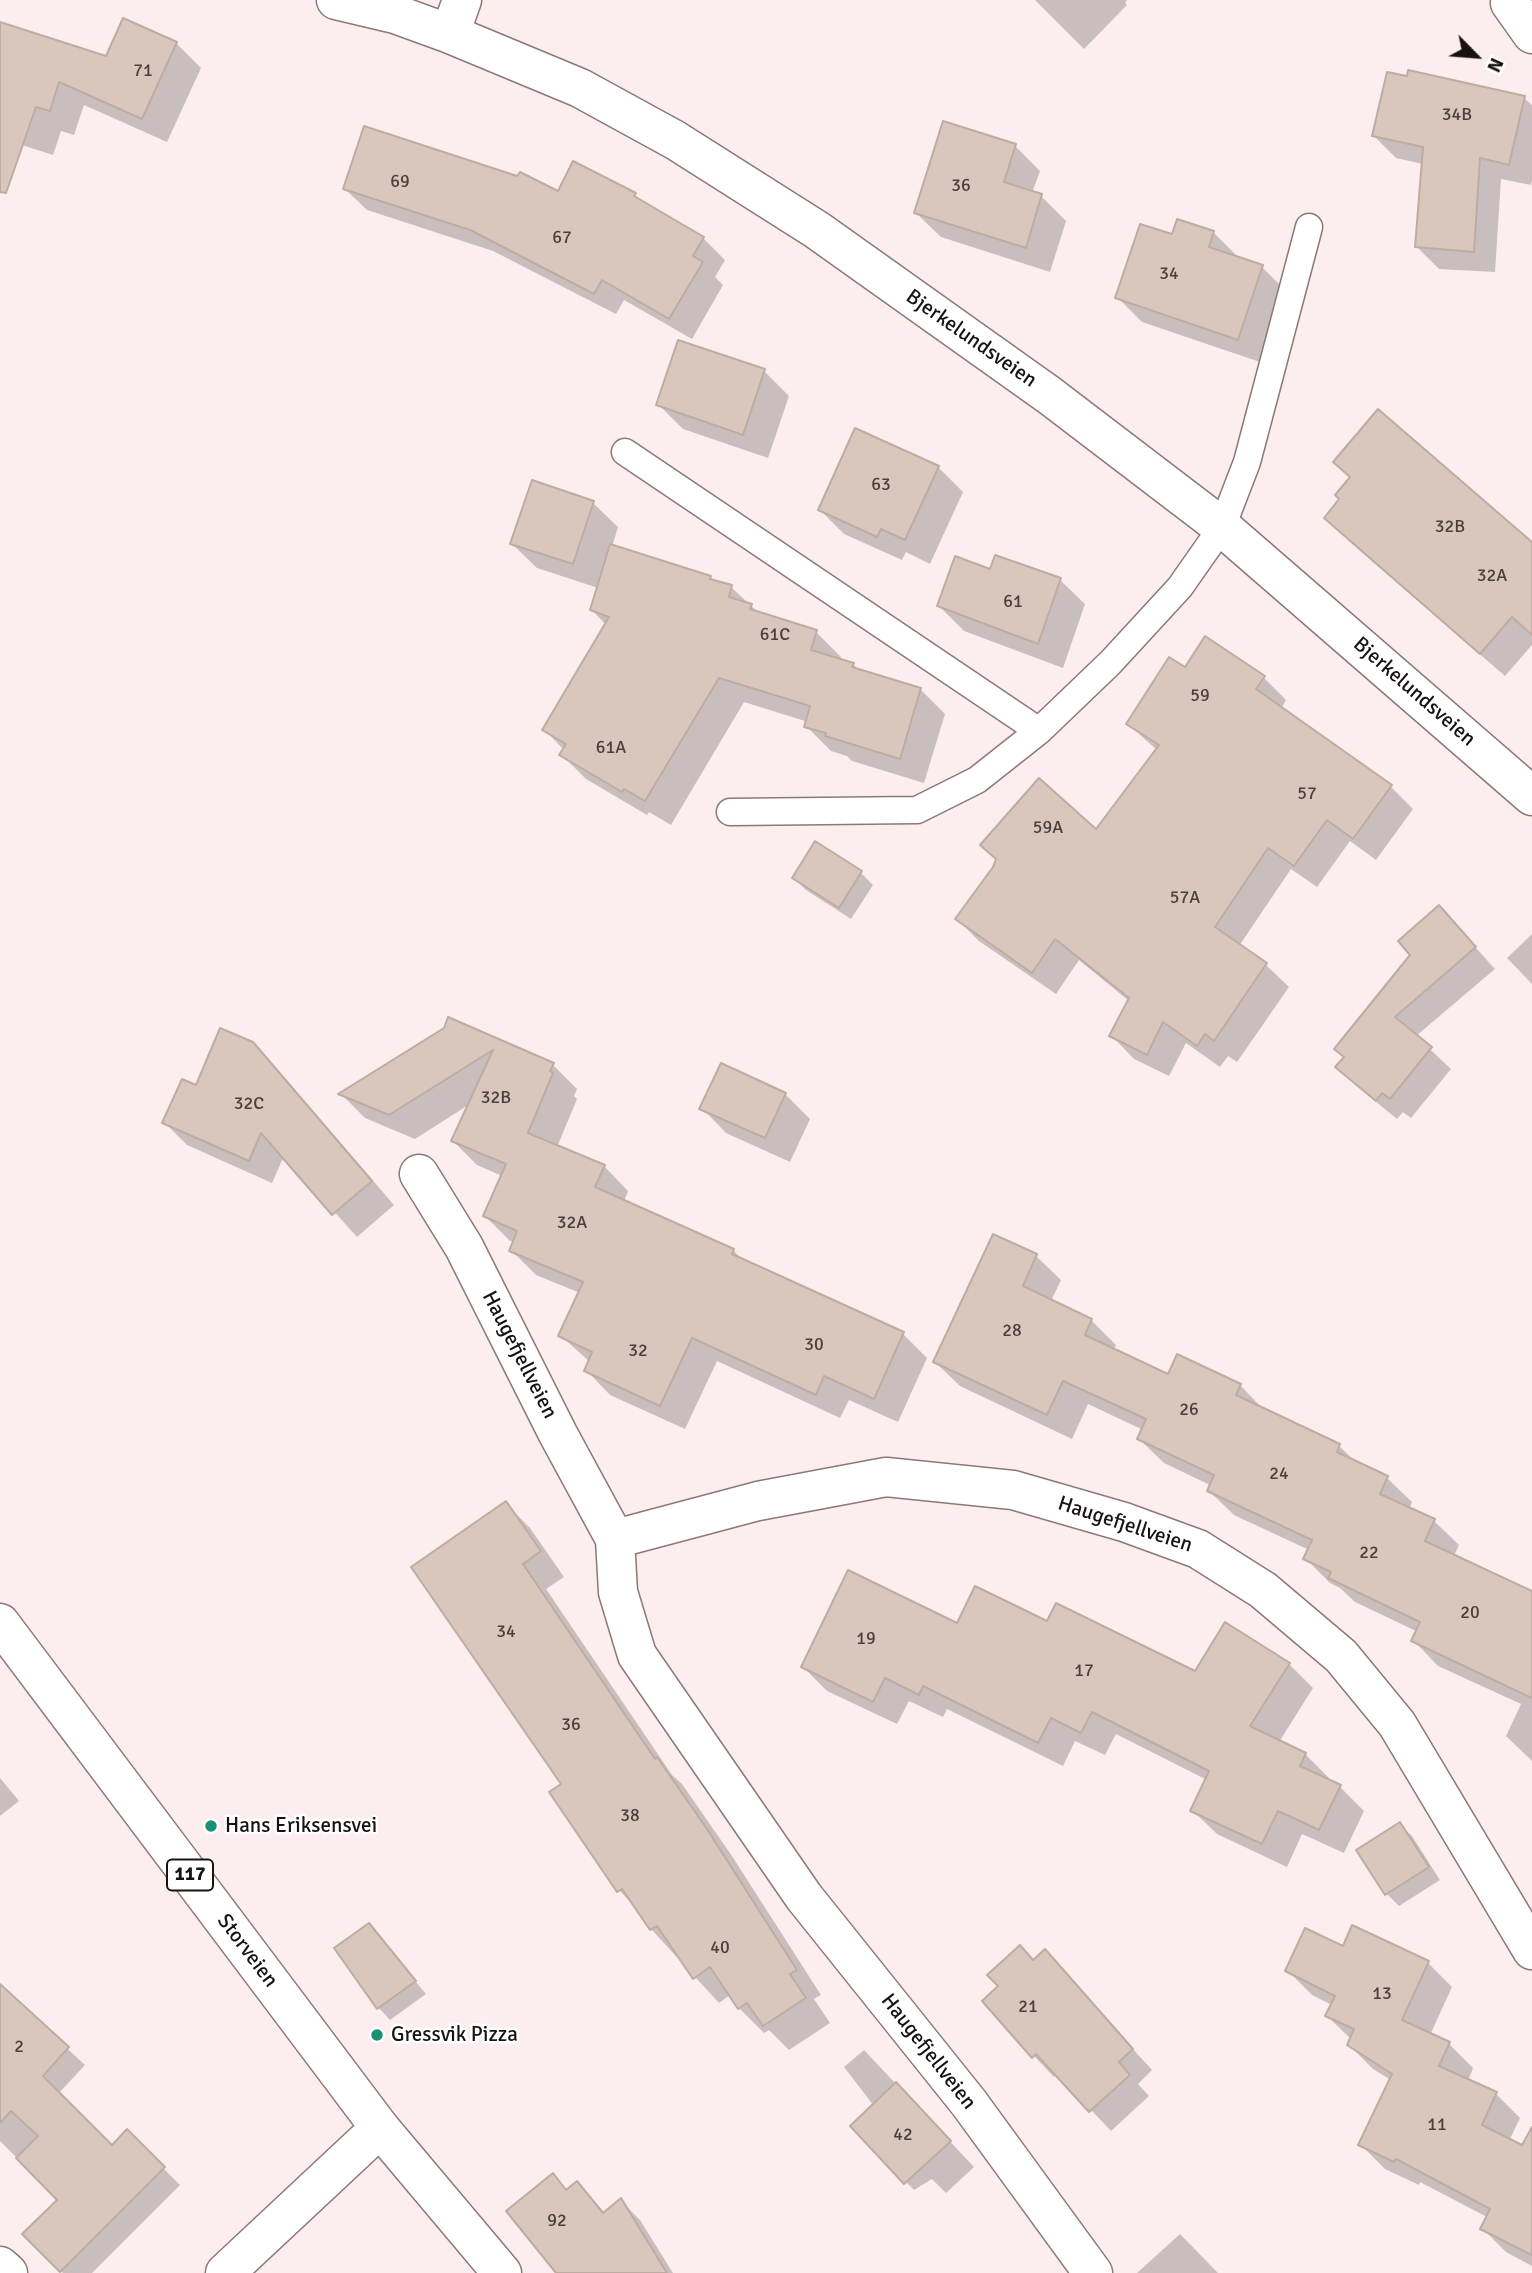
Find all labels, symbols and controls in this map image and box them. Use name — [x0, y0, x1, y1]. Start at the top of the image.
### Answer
north arrow — [1441, 21, 1511, 91]
text: N — [1481, 54, 1509, 76]
house number: 71 — [133, 60, 153, 82]
house number: 34B — [1442, 104, 1472, 126]
house number: 69 — [390, 171, 410, 193]
house number: 36 — [951, 175, 971, 197]
house number: 67 — [552, 227, 572, 249]
house number: 34 — [1159, 263, 1179, 285]
street label: Bjerkelundsveien — [901, 285, 1041, 393]
house number: 63 — [871, 474, 891, 496]
house number: 32B — [1435, 516, 1465, 538]
house number: 32A — [1477, 565, 1507, 587]
house number: 61 — [1003, 591, 1023, 613]
house number: 61C — [760, 624, 790, 646]
street label: Bjerkelundsveien — [1348, 632, 1480, 752]
house number: 59 — [1190, 685, 1210, 707]
house number: 61A — [596, 737, 626, 759]
house number: 57 — [1297, 783, 1317, 805]
house number: 59A — [1033, 817, 1063, 839]
house number: 57A — [1170, 887, 1200, 909]
house number: 32B — [481, 1087, 511, 1109]
house number: 32C — [234, 1093, 264, 1115]
house number: 32A — [557, 1212, 587, 1234]
street label: Haugefjellveien — [476, 1287, 562, 1423]
house number: 28 — [1002, 1320, 1022, 1342]
house number: 30 — [804, 1334, 824, 1356]
house number: 32 — [628, 1340, 648, 1362]
house number: 26 — [1179, 1399, 1199, 1421]
house number: 24 — [1269, 1463, 1289, 1485]
street label: Haugefjellveien — [1055, 1491, 1195, 1559]
house number: 22 — [1359, 1542, 1379, 1564]
house number: 20 — [1460, 1602, 1480, 1624]
house number: 34 — [496, 1621, 516, 1643]
house number: 19 — [856, 1628, 876, 1650]
house number: 17 — [1074, 1660, 1094, 1682]
house number: 36 — [561, 1714, 581, 1736]
house number: 38 — [620, 1805, 640, 1827]
place label: Hans Eriksensvei — [225, 1813, 377, 1839]
marker: Hans Eriksensvei — [203, 1818, 219, 1834]
road number: 117 — [167, 1859, 213, 1890]
street label: Storveien — [211, 1909, 283, 1993]
house number: 40 — [710, 1937, 730, 1959]
house number: 13 — [1372, 1983, 1392, 2005]
street label: Haugefjellveien — [875, 1989, 981, 2115]
house number: 21 — [1018, 1996, 1038, 2018]
place label: Gressvik Pizza — [391, 2022, 518, 2048]
marker: Gressvik Pizza — [369, 2027, 385, 2043]
house number: 2 — [14, 2036, 24, 2058]
house number: 11 — [1427, 2114, 1447, 2136]
house number: 42 — [893, 2124, 913, 2146]
house number: 92 — [547, 2210, 567, 2232]

